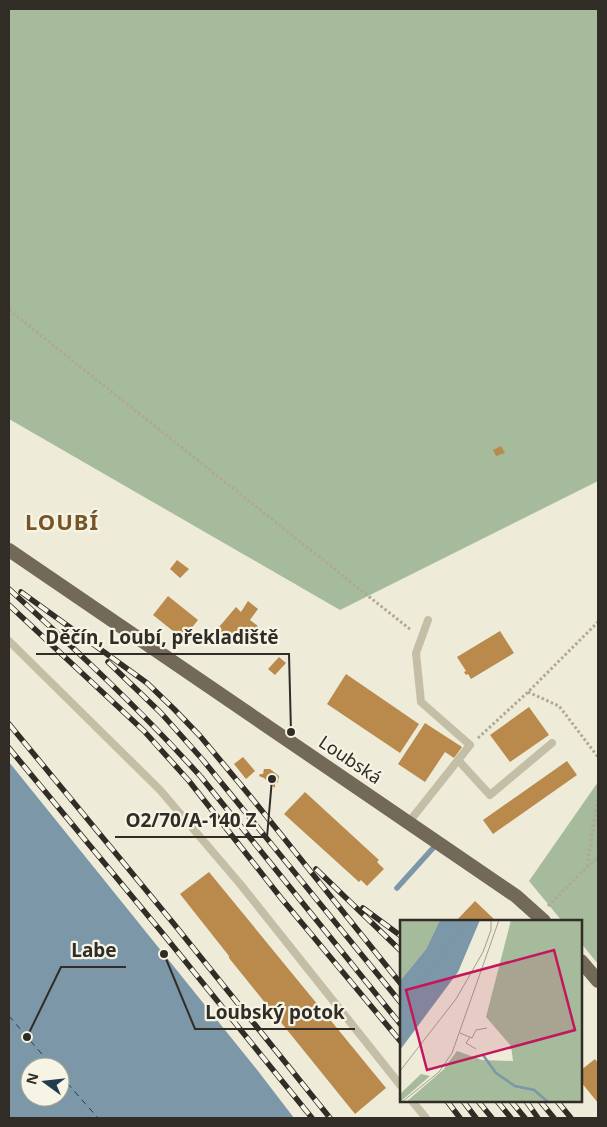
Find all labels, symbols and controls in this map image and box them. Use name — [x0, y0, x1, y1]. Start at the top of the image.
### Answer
district label: LOUBÍ — [25, 506, 99, 536]
callout: Děčín, Loubí, překladiště — [36, 620, 289, 654]
text: Děčín, Loubí, překladiště — [45, 624, 279, 650]
street label: Loubská — [314, 729, 387, 789]
callout: O2/70/A-140 Z — [115, 803, 267, 837]
text: O2/70/A-140 Z — [125, 807, 257, 833]
inset map — [400, 920, 582, 1102]
callout: Labe — [61, 933, 126, 967]
text: Labe — [71, 937, 117, 963]
callout: Loubský potok — [195, 995, 355, 1029]
text: Loubský potok — [205, 999, 345, 1025]
north arrow — [20, 1057, 70, 1107]
text: N — [21, 1071, 43, 1086]

